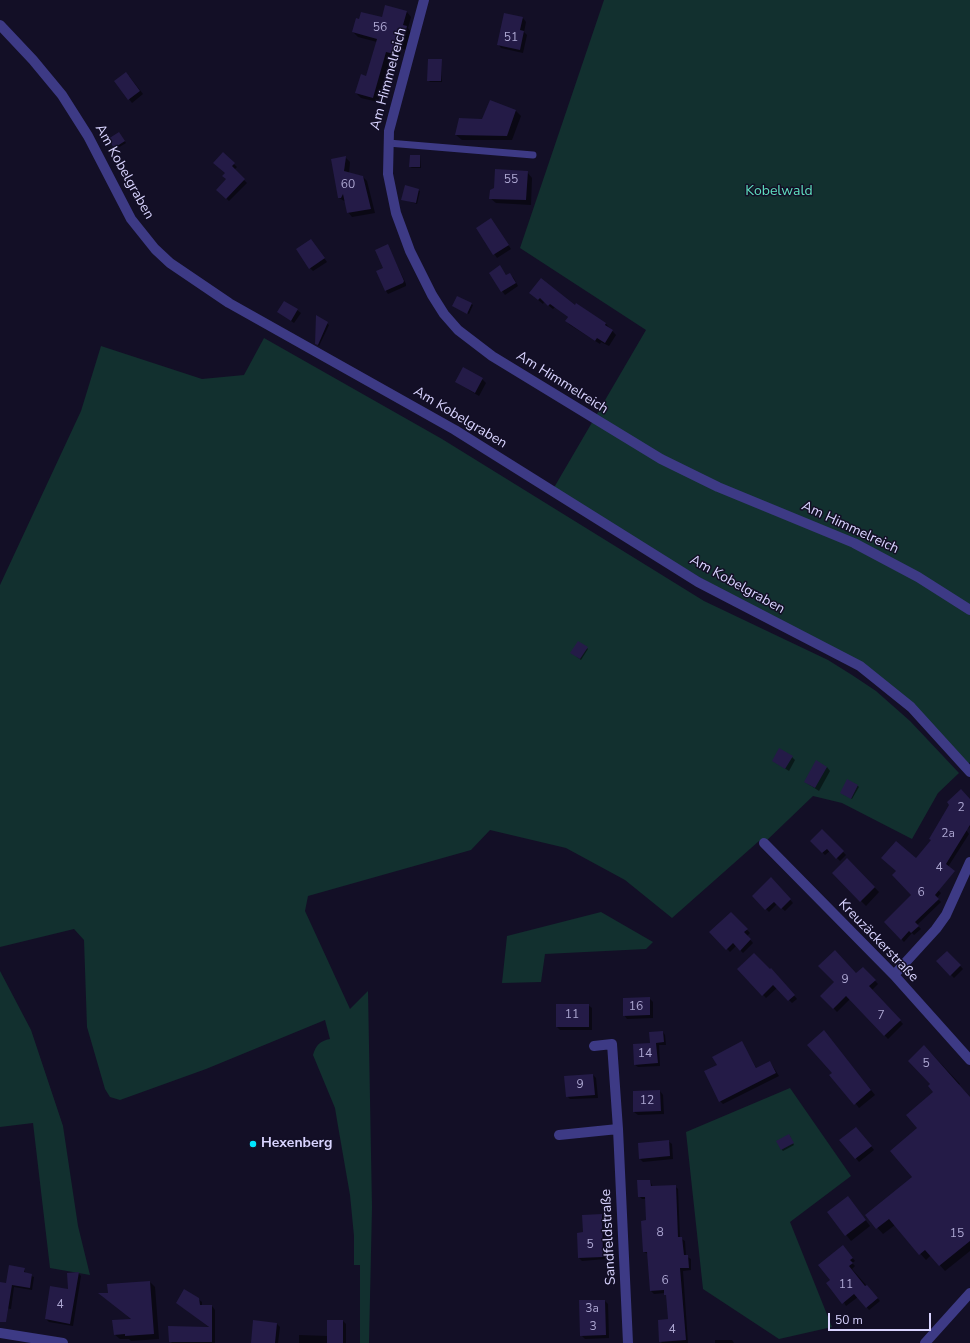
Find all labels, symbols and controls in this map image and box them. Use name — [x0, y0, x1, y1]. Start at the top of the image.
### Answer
house number: 56 — [373, 21, 387, 35]
street label: Am Himmelreich — [367, 26, 411, 132]
house number: 51 — [504, 31, 518, 45]
street label: Am Kobelgraben — [91, 122, 157, 222]
house number: 55 — [504, 173, 518, 187]
house number: 60 — [341, 178, 355, 192]
park label: Kobelwald — [745, 184, 813, 200]
street label: Am Himmelreich — [513, 348, 611, 418]
street label: Am Kobelgraben — [410, 384, 510, 452]
street label: Am Himmelreich — [799, 498, 901, 558]
street label: Am Kobelgraben — [687, 552, 787, 618]
house number: 2 — [957, 801, 965, 815]
house number: 2a — [941, 827, 955, 841]
house number: 4 — [935, 861, 943, 875]
house number: 6 — [917, 886, 925, 900]
street label: Kreuzäckerstraße — [834, 896, 922, 986]
house number: 9 — [841, 973, 849, 987]
house number: 16 — [629, 1000, 643, 1014]
house number: 11 — [565, 1008, 579, 1022]
house number: 7 — [877, 1009, 885, 1023]
house number: 14 — [638, 1047, 652, 1061]
house number: 5 — [922, 1057, 930, 1071]
house number: 9 — [576, 1078, 584, 1092]
house number: 12 — [640, 1094, 654, 1108]
place label: Hexenberg — [261, 1136, 332, 1152]
marker: Hexenberg — [248, 1139, 258, 1149]
street label: Sandfeldstraße — [598, 1188, 620, 1286]
house number: 8 — [656, 1226, 664, 1240]
house number: 15 — [950, 1227, 964, 1241]
house number: 5 — [586, 1238, 594, 1252]
house number: 6 — [661, 1274, 669, 1288]
house number: 11 — [839, 1278, 853, 1292]
house number: 4 — [56, 1298, 64, 1312]
house number: 3a — [585, 1302, 599, 1316]
scale bar — [830, 1305, 933, 1331]
text: 50 m — [835, 1312, 863, 1328]
house number: 3 — [589, 1320, 597, 1334]
house number: 4 — [668, 1323, 676, 1337]

